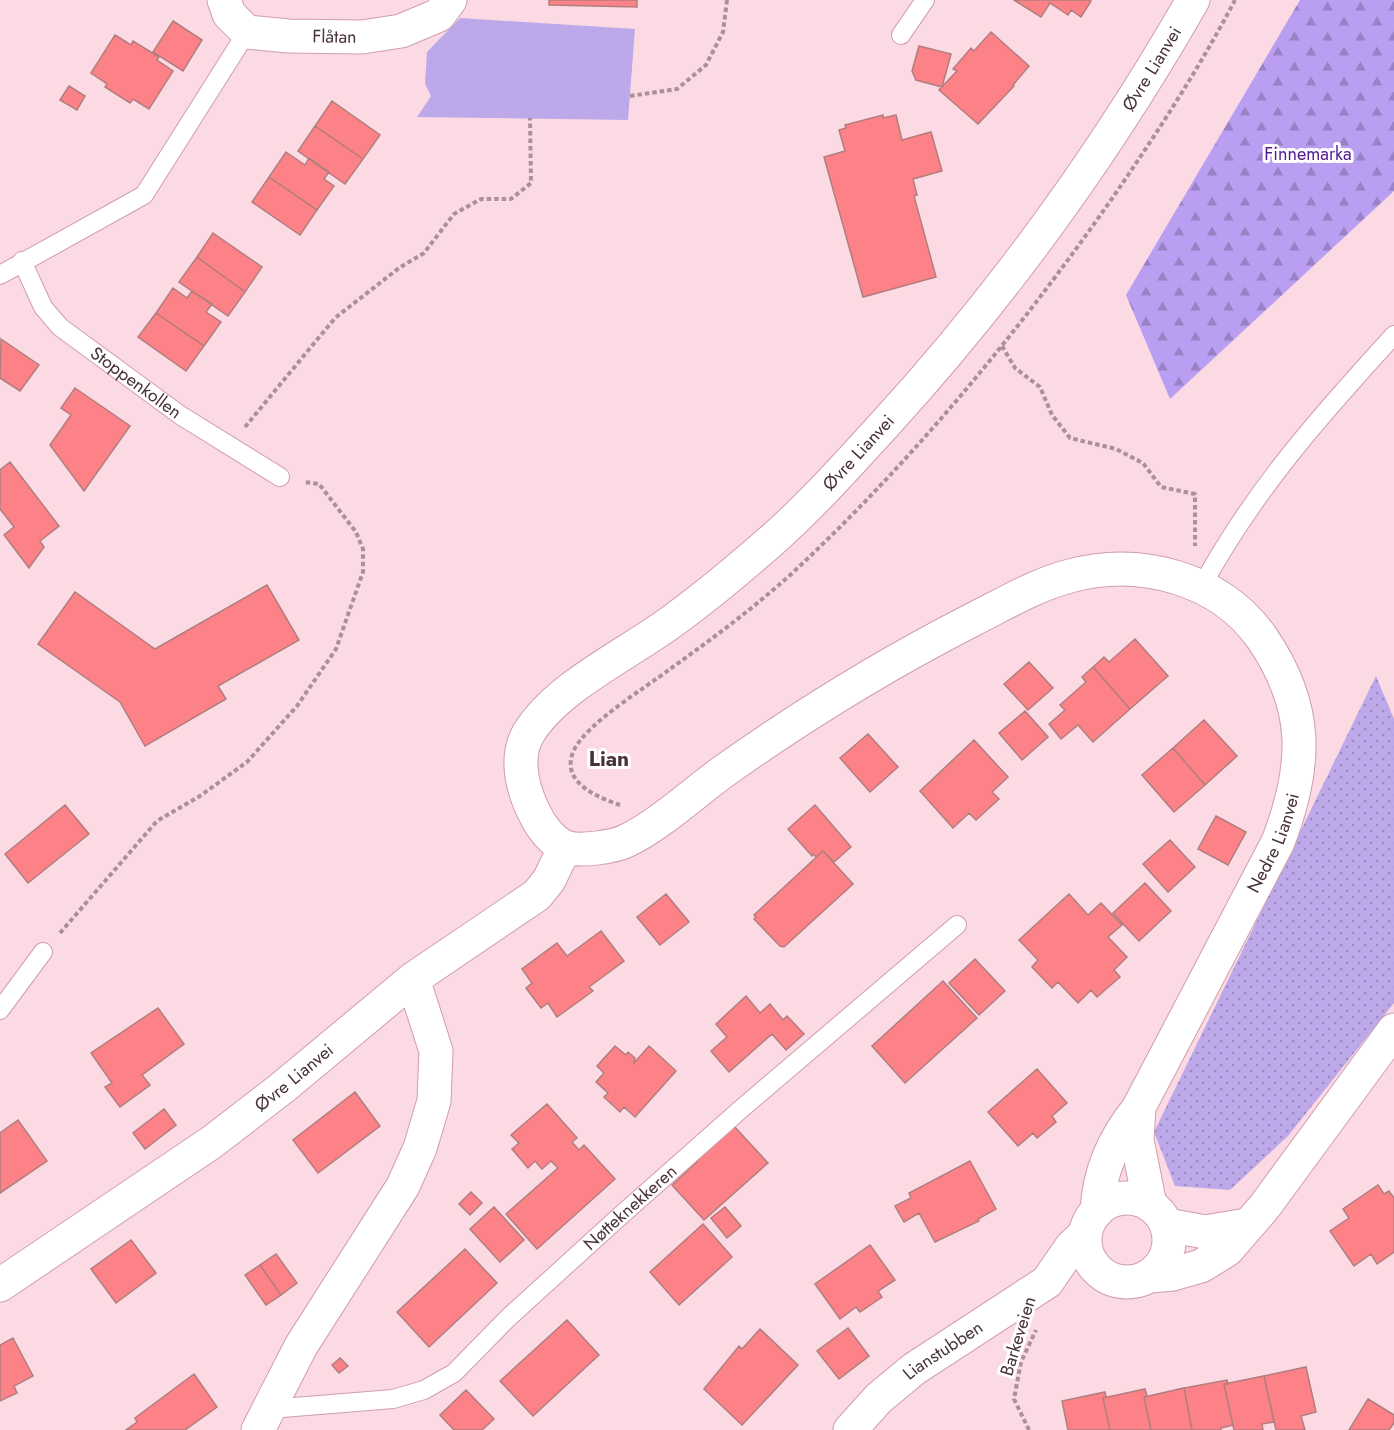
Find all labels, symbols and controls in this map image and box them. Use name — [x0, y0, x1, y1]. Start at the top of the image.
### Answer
street label: Øvre Lianvei — [1116, 21, 1188, 116]
street label: Flåtan — [312, 23, 357, 50]
park label: Finnemarka — [1264, 141, 1352, 167]
street label: Stoppenkollen — [85, 340, 187, 425]
street label: Øvre Lianvei — [817, 409, 900, 497]
district label: Lian — [589, 744, 629, 774]
street label: Nedre Lianvei — [1241, 790, 1306, 898]
street label: Øvre Lianvei — [249, 1037, 339, 1118]
street label: Nøtteknekkeren — [578, 1159, 683, 1256]
street label: Barkeveien — [994, 1293, 1042, 1379]
street label: Lianstubben — [897, 1314, 988, 1386]

